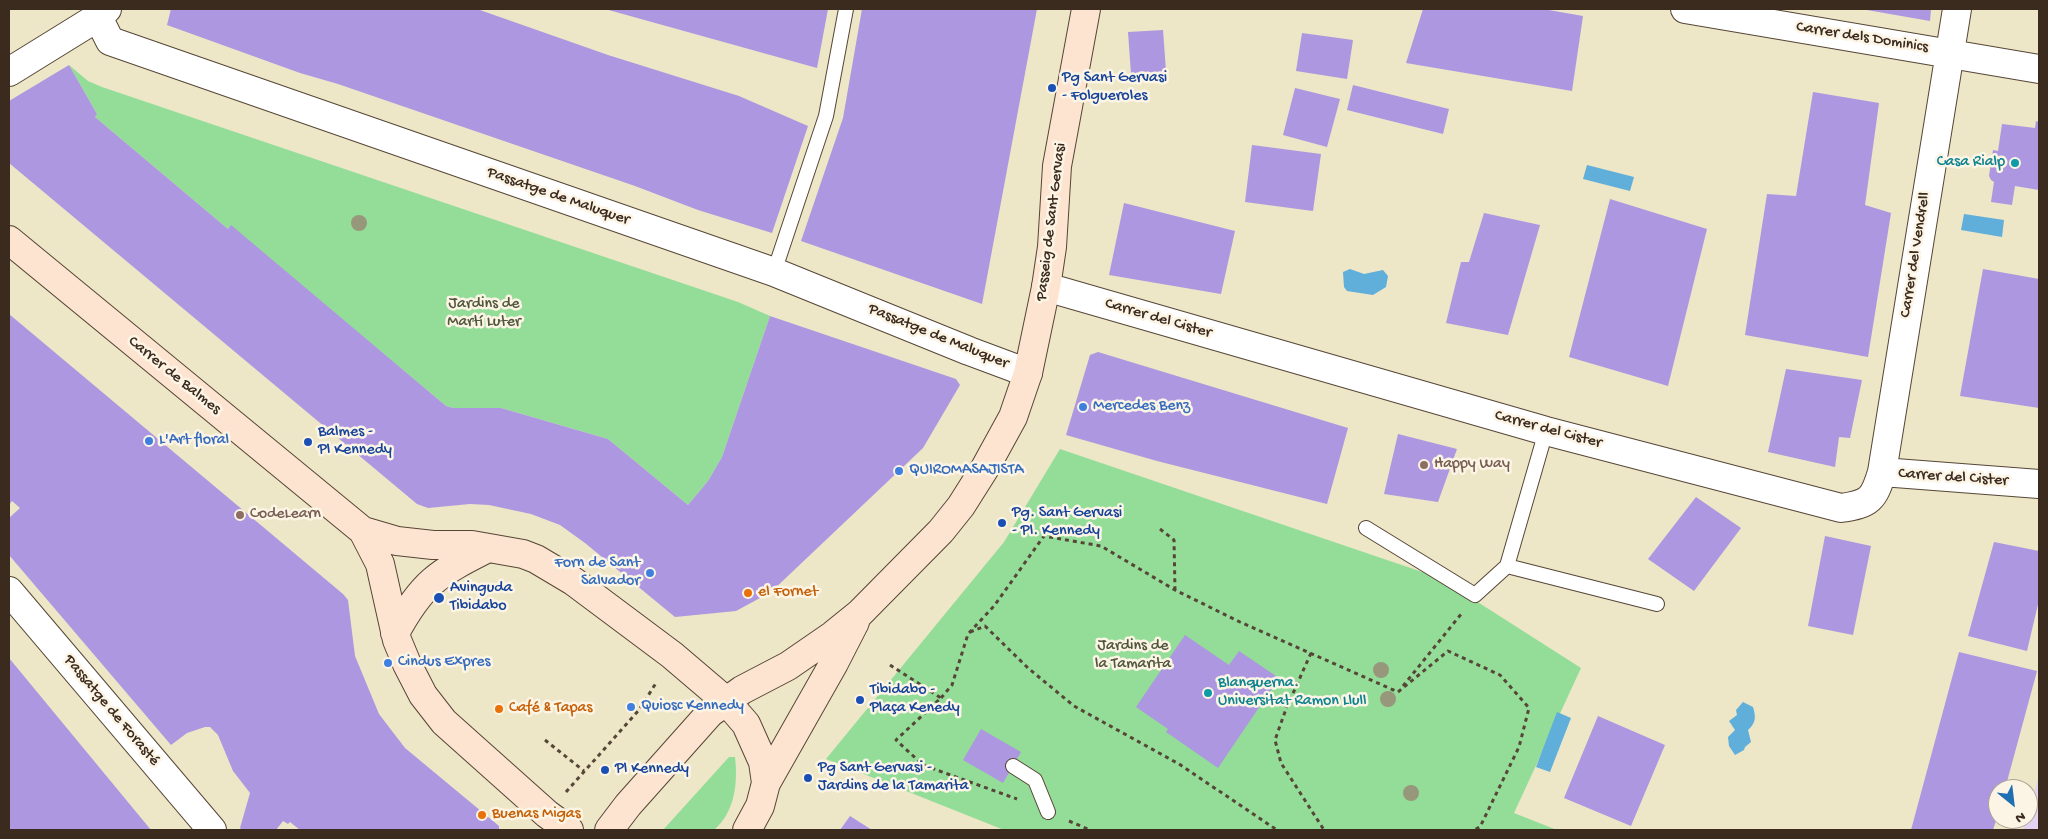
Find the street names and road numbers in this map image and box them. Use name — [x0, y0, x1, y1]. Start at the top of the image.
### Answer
street label: Carrer dels Dominics — [1795, 18, 1929, 58]
street label: Passeig de Sant Gervasi — [1033, 142, 1071, 302]
street label: Passatge de Maluquer — [484, 164, 632, 230]
street label: Carrer del Vendrell — [1897, 191, 1935, 319]
street label: Carrer del Cister — [1102, 295, 1214, 343]
street label: Passatge de Maluquer — [865, 300, 1011, 374]
street label: Carrer de Balmes — [124, 333, 224, 419]
street label: Carrer del Cister — [1492, 406, 1604, 454]
street label: Carrer del Cister — [1897, 465, 2009, 491]
street label: Passatge de Forasté — [59, 652, 163, 770]

